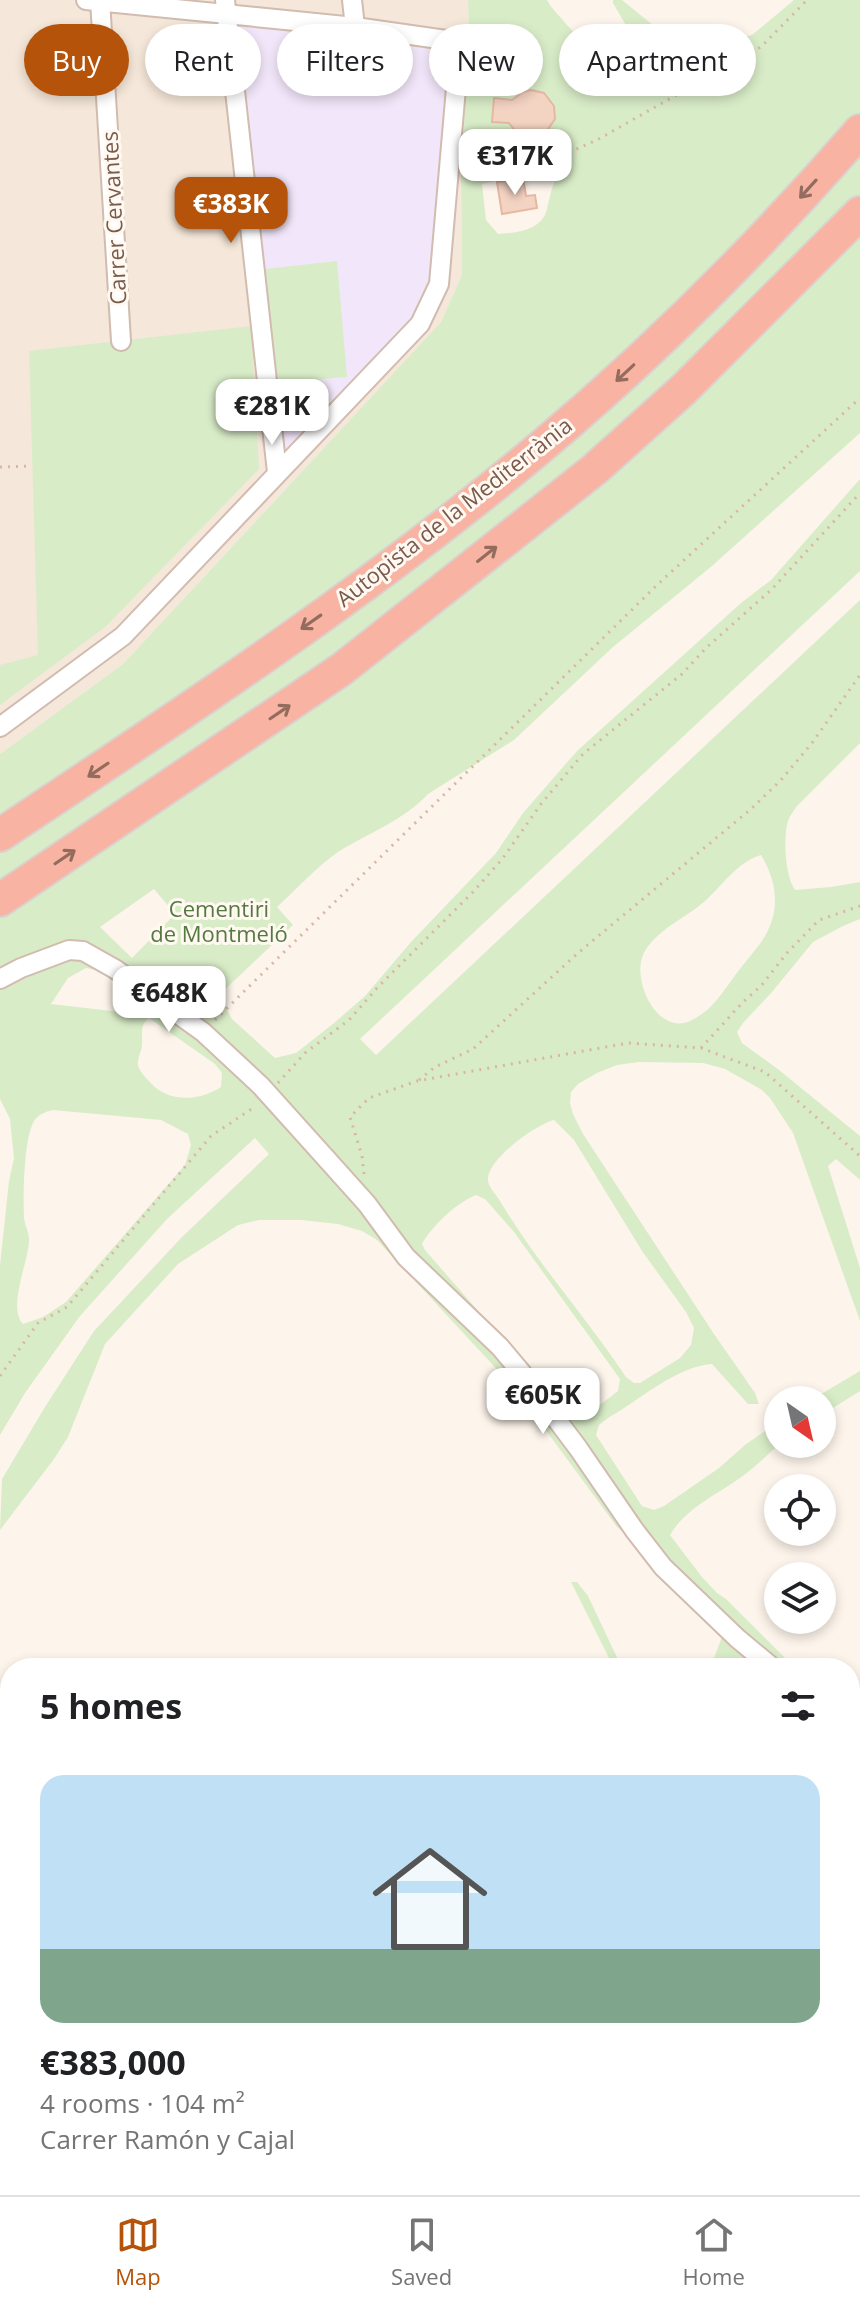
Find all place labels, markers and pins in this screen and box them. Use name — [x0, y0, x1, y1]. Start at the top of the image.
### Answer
pin: €317K — [459, 129, 571, 197]
pin: €383K — [175, 177, 287, 245]
pin: €281K — [216, 379, 328, 447]
pin: €648K — [113, 966, 225, 1034]
pin: €605K — [487, 1368, 599, 1436]

